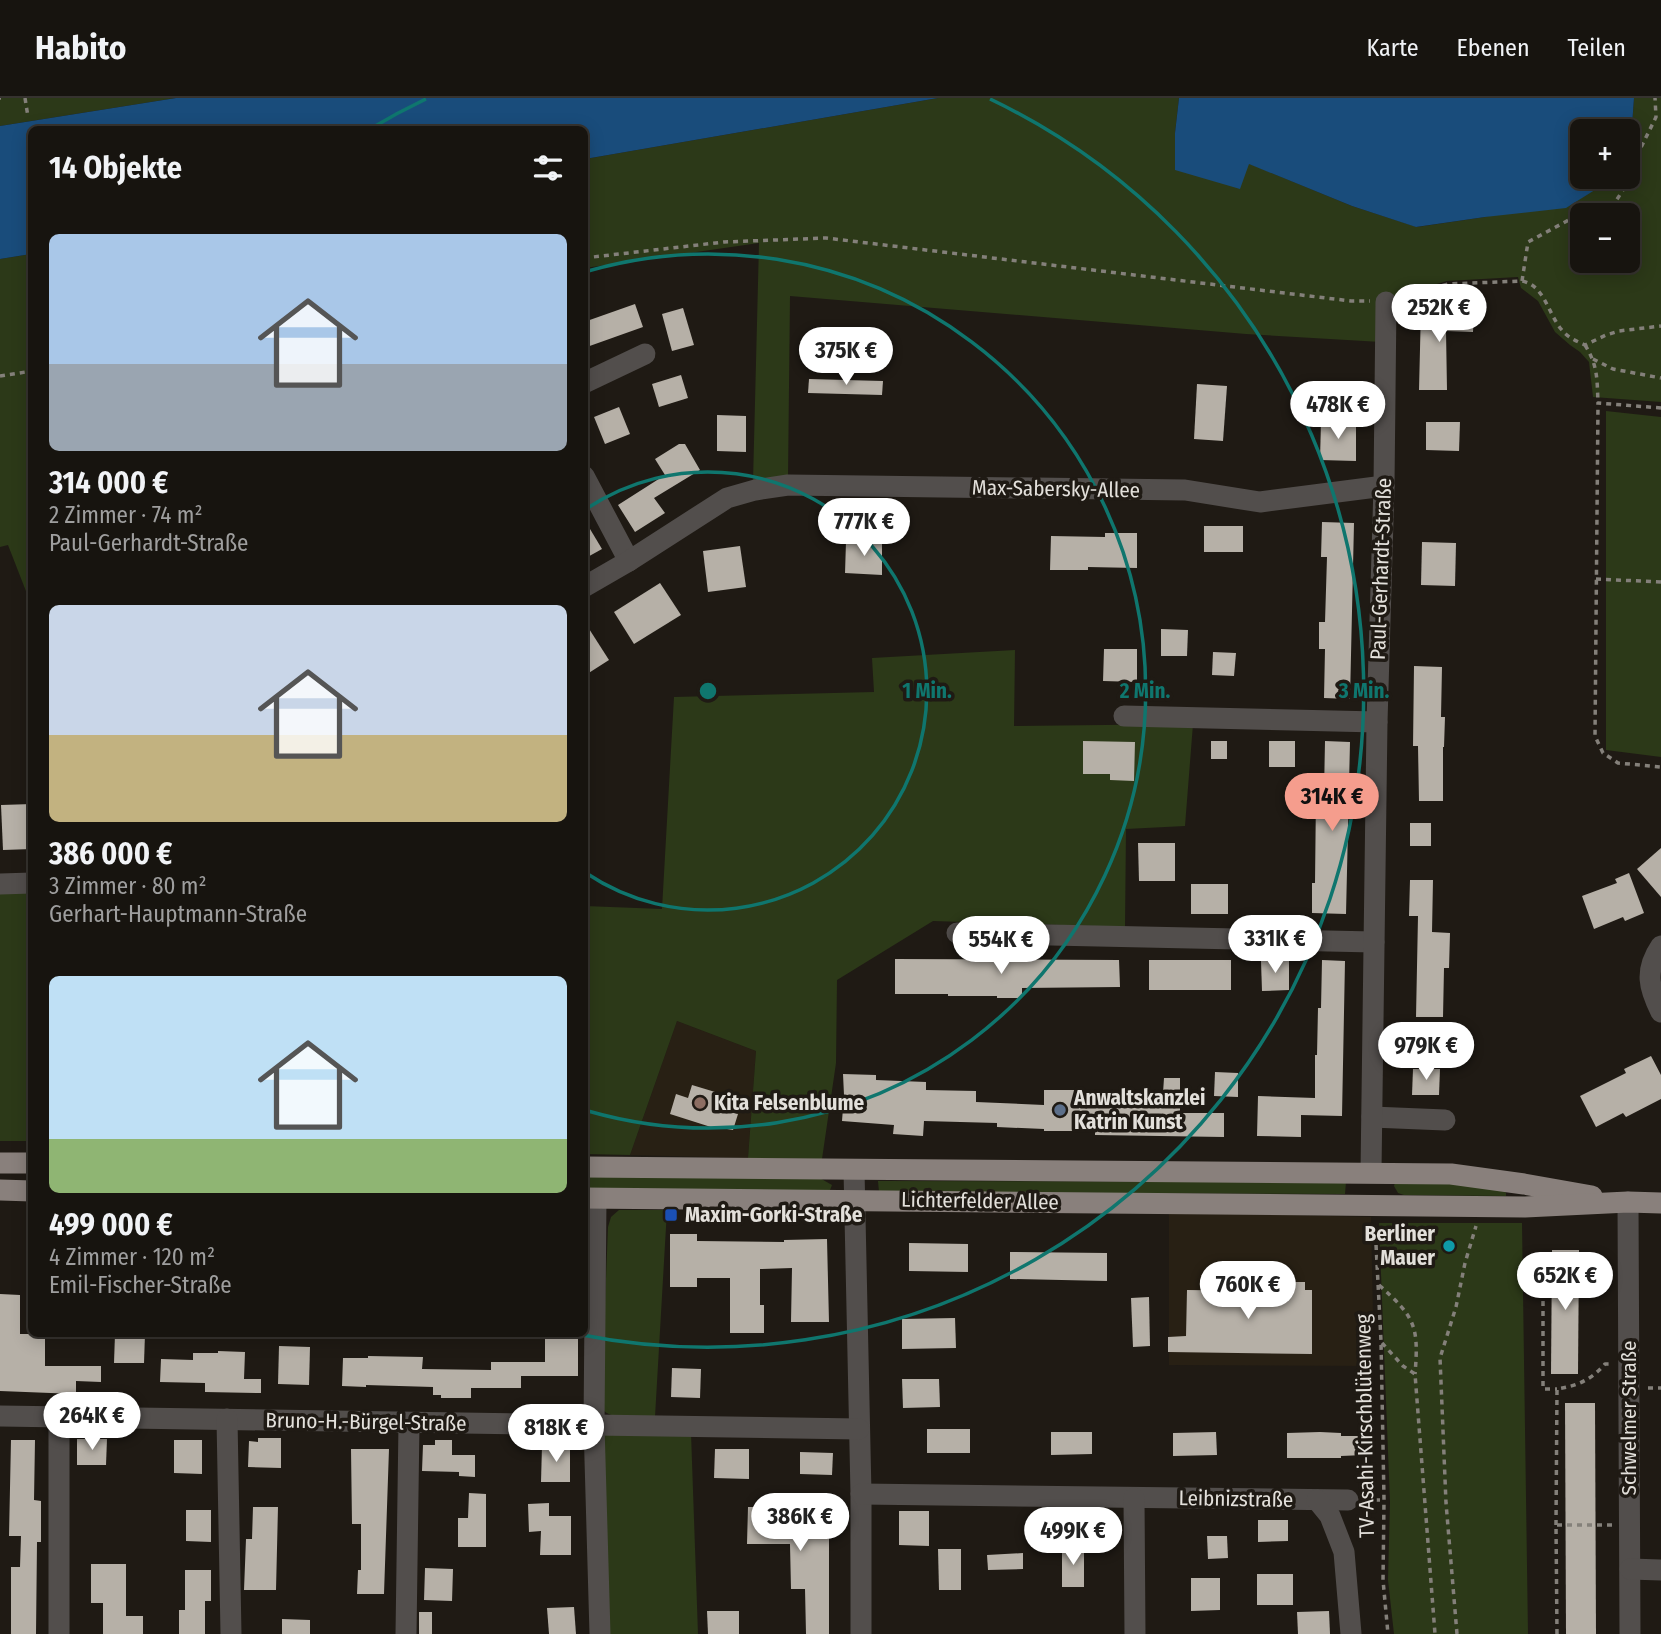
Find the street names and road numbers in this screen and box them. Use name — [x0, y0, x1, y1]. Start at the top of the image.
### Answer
street label: Max-Sabersky-Allee — [972, 475, 1140, 503]
street label: Paul-Gerhardt-Straße — [1365, 478, 1397, 660]
street label: Lichterfelder Allee — [901, 1187, 1059, 1215]
street label: TV-Asahi-Kirschblütenweg — [1350, 1314, 1380, 1538]
street label: Schwelmer Straße — [1616, 1341, 1642, 1495]
street label: Bruno-H.-Bürgel-Straße — [265, 1407, 467, 1437]
street label: Leibnizstraße — [1178, 1485, 1294, 1513]

